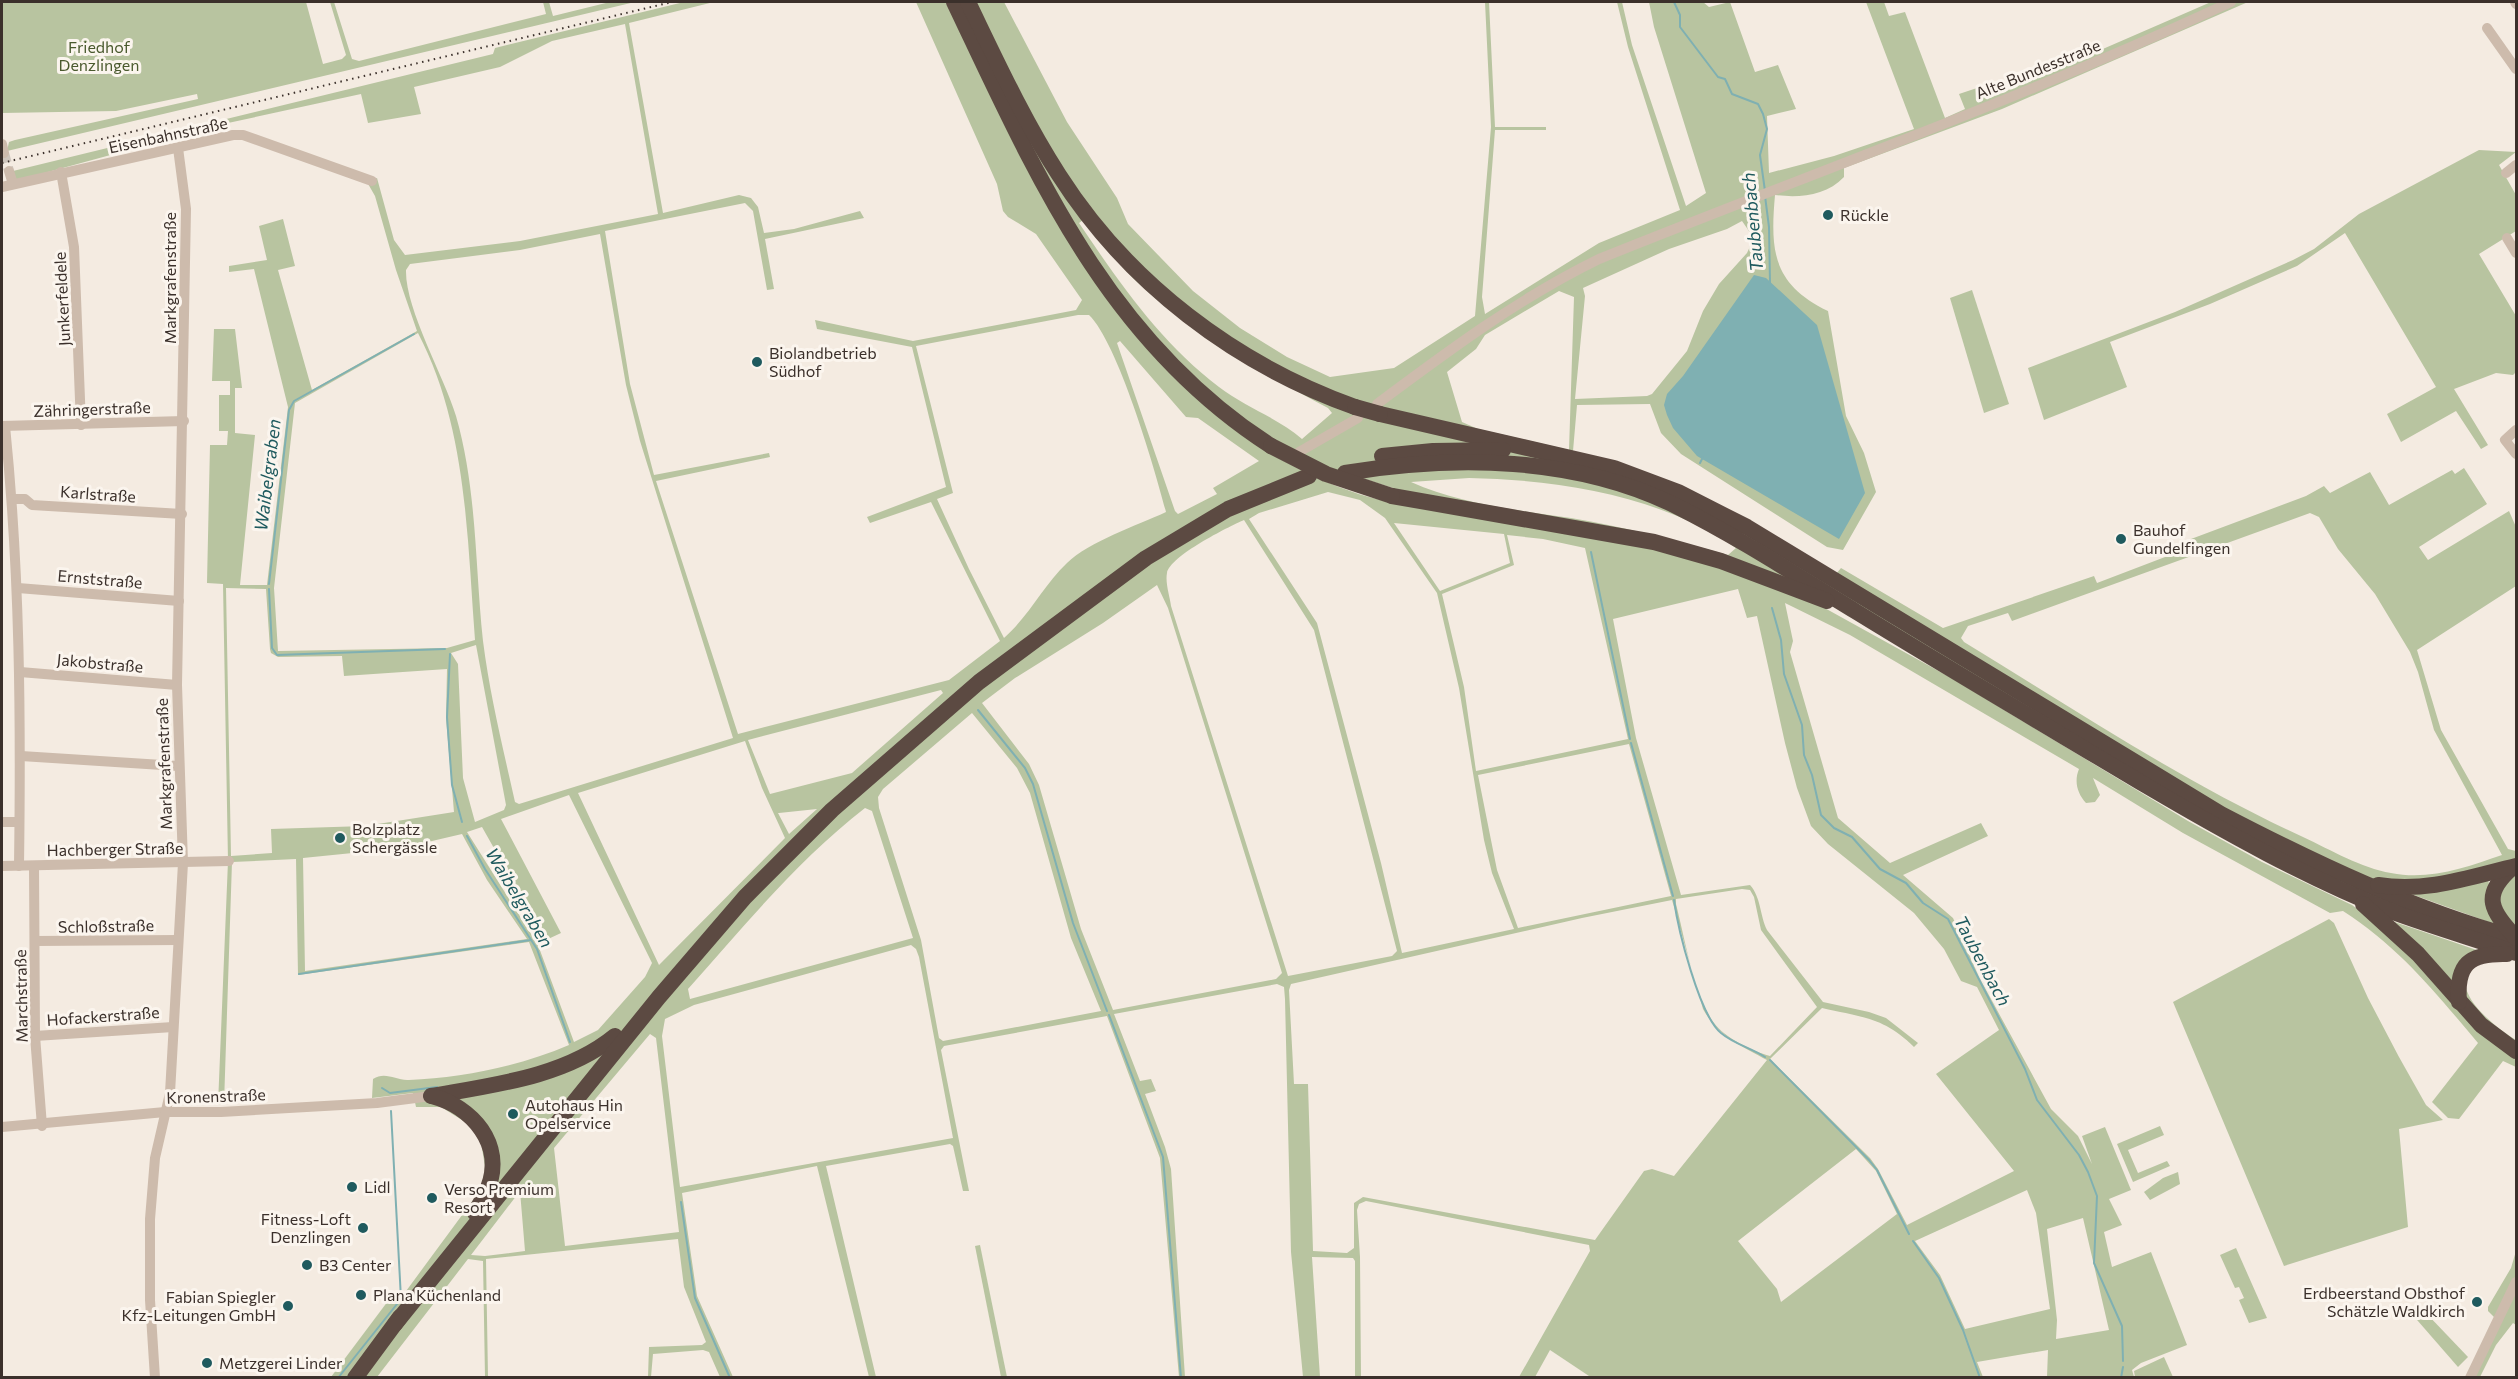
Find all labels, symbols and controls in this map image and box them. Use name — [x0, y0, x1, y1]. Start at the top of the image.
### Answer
street label: Alte Bundesstraße — [1973, 35, 2103, 102]
park label: Friedhof Denzlingen — [59, 37, 139, 74]
street label: Eisenbahnstraße — [107, 113, 229, 156]
water label: Taubenbach — [1737, 172, 1767, 272]
place label: Rückle — [1840, 205, 1889, 224]
marker: Rückle — [1821, 208, 1835, 222]
street label: Markgrafenstraße — [160, 212, 179, 344]
street label: Junkerfeldele — [50, 251, 73, 347]
place label: Biolandbetrieb Südhof — [769, 343, 877, 380]
marker: Biolandbetrieb Südhof — [750, 355, 764, 369]
street label: Zähringerstraße — [33, 397, 151, 420]
water label: Waibelgraben — [249, 418, 285, 532]
street label: Karlstraße — [59, 481, 137, 506]
place label: Bauhof Gundelfingen — [2133, 520, 2230, 557]
marker: Bauhof Gundelfingen — [2114, 532, 2128, 546]
street label: Ernststraße — [57, 565, 143, 592]
street label: Jakobstraße — [56, 649, 144, 676]
street label: Markgrafenstraße — [152, 698, 175, 830]
place label: Bolzplatz Schergässle — [352, 819, 437, 856]
marker: Bolzplatz Schergässle — [333, 831, 347, 845]
street label: Hachberger Straße — [46, 838, 183, 859]
water label: Waibelgraben — [481, 843, 558, 951]
water label: Taubenbach — [1950, 912, 2016, 1009]
street label: Schloßstraße — [58, 915, 154, 936]
street label: Marchstraße — [10, 949, 31, 1043]
street label: Hofackerstraße — [46, 1002, 160, 1029]
street label: Kronenstraße — [166, 1084, 266, 1107]
place label: Autohaus Hin Opelservice — [525, 1095, 623, 1132]
marker: Autohaus Hin Opelservice — [506, 1107, 520, 1121]
place label: Lidl — [364, 1177, 391, 1196]
place label: Verso Premium Resort — [444, 1179, 554, 1216]
marker: Lidl — [345, 1180, 359, 1194]
marker: Verso Premium Resort — [425, 1191, 439, 1205]
place label: Fitness-Loft Denzlingen — [261, 1209, 351, 1246]
marker: Fitness-Loft Denzlingen — [356, 1221, 370, 1235]
place label: B3 Center — [319, 1255, 392, 1274]
marker: B3 Center — [300, 1258, 314, 1272]
place label: Erdbeerstand Obsthof Schätzle Waldkirch — [2303, 1283, 2466, 1320]
place label: Plana Küchenland — [373, 1285, 501, 1304]
place label: Fabian Spiegler Kfz-Leitungen GmbH — [122, 1287, 277, 1324]
marker: Plana Küchenland — [354, 1288, 368, 1302]
marker: Erdbeerstand Obsthof Schätzle Waldkirch — [2470, 1295, 2484, 1309]
marker: Fabian Spiegler Kfz-Leitungen GmbH — [281, 1299, 295, 1313]
place label: Metzgerei Linder — [219, 1353, 343, 1372]
marker: Metzgerei Linder — [200, 1356, 214, 1370]

